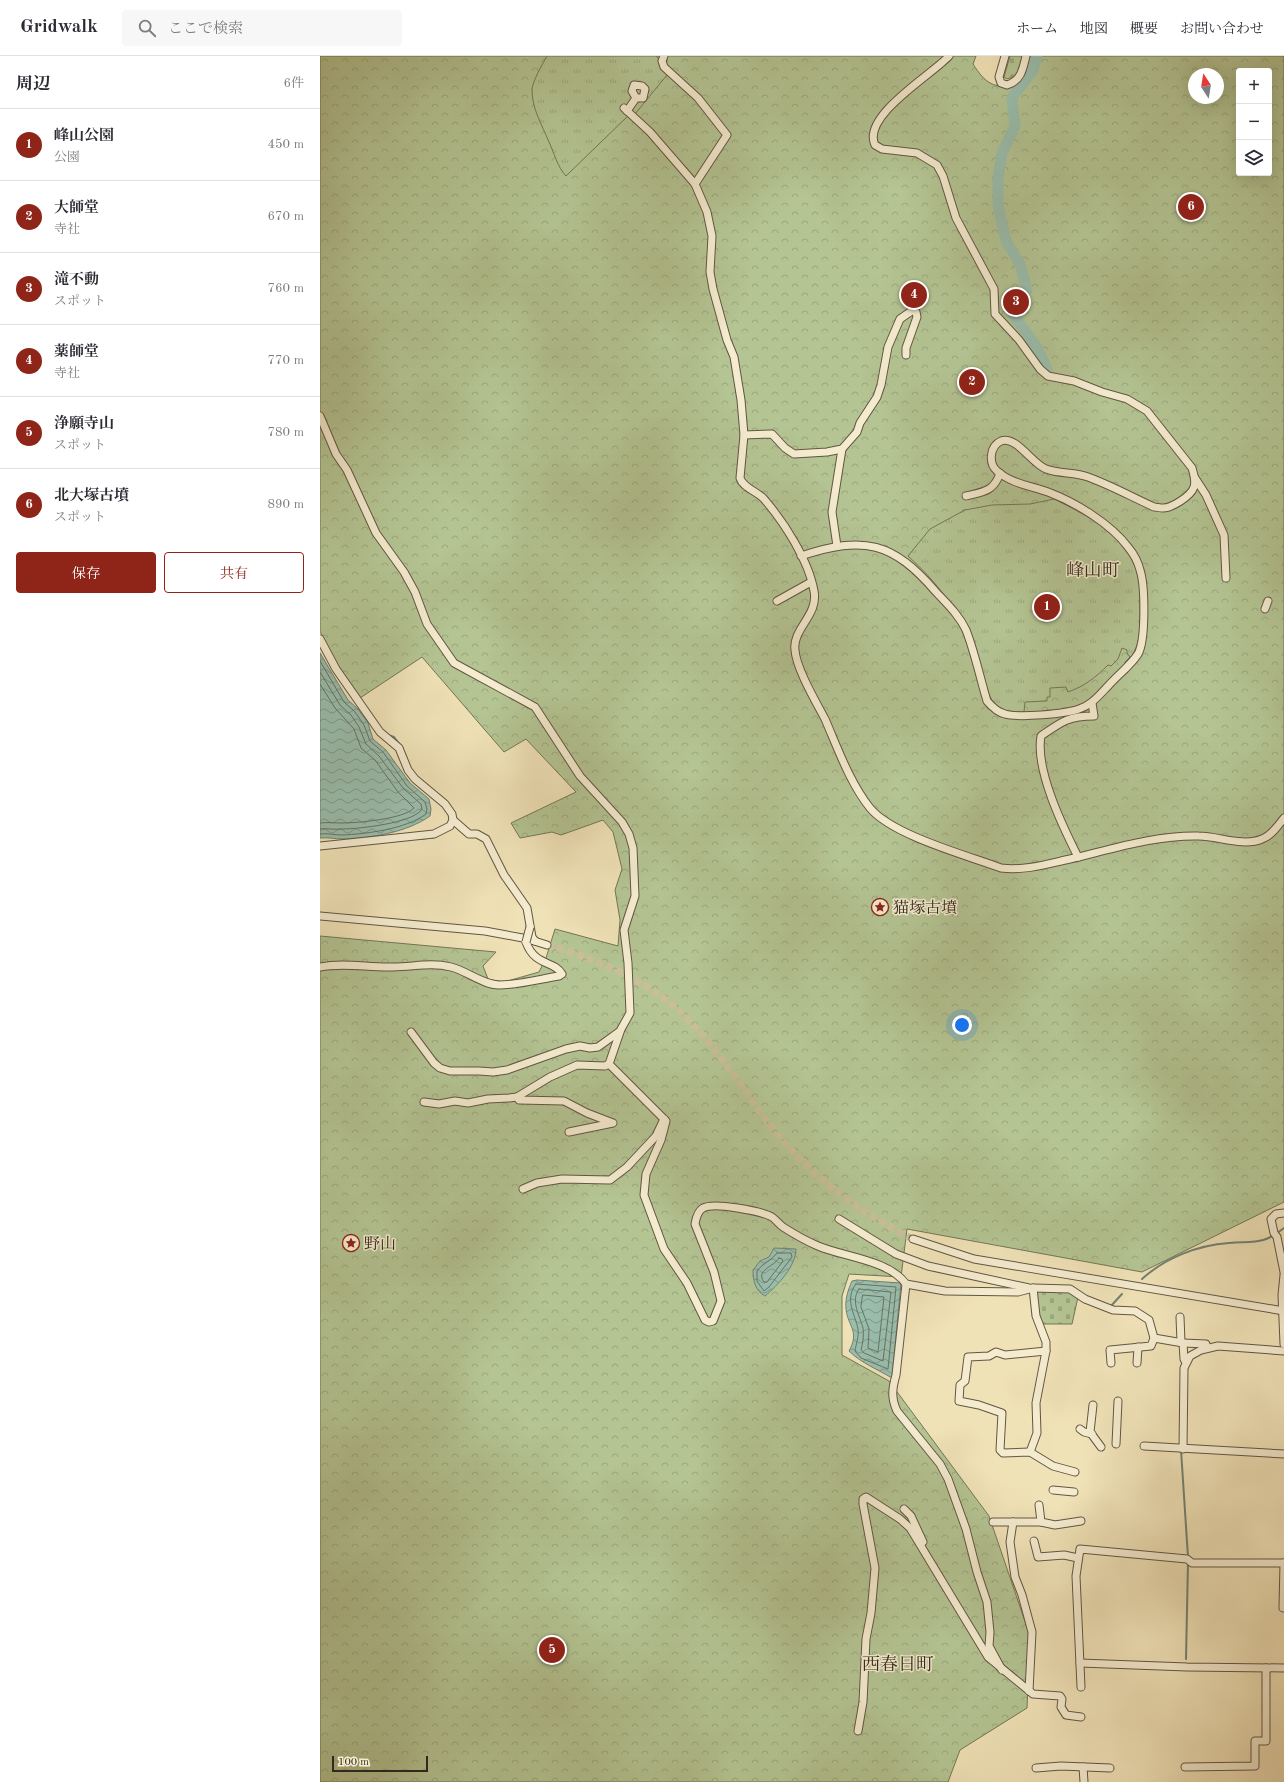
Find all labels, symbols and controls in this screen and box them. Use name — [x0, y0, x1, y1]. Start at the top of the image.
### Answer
search box — [122, 10, 402, 46]
icon: search — [136, 17, 158, 39]
text: Gridwalk — [20, 18, 98, 37]
text: ここで検索 — [168, 22, 243, 37]
text: ホーム — [1016, 22, 1058, 36]
text: 地図 — [1080, 22, 1108, 36]
text: 概要 — [1130, 22, 1158, 36]
text: お問い合わせ — [1180, 22, 1264, 36]
north arrow — [1188, 68, 1224, 104]
map controls — [1236, 68, 1272, 176]
button: + — [1236, 68, 1272, 104]
text: 周辺 — [16, 76, 50, 93]
text: 6件 — [283, 77, 304, 90]
button: − — [1236, 104, 1272, 140]
text: 峰山公園 — [54, 129, 114, 144]
text: 1 — [25, 138, 33, 151]
text: 450 m — [267, 138, 304, 151]
button: layers — [1236, 140, 1272, 176]
text: 公園 — [54, 151, 80, 164]
pin: 6 — [1178, 192, 1204, 222]
text: 大師堂 — [54, 201, 99, 216]
text: 2 — [25, 210, 33, 223]
text: 670 m — [267, 210, 304, 223]
text: 寺社 — [54, 223, 80, 236]
text: 滝不動 — [54, 273, 99, 288]
pin: 4 — [901, 280, 927, 310]
text: 3 — [25, 282, 33, 295]
text: 760 m — [267, 282, 304, 295]
pin: 3 — [1003, 287, 1029, 317]
text: スポット — [54, 295, 106, 308]
text: 薬師堂 — [54, 345, 99, 360]
text: 4 — [25, 354, 33, 367]
text: 770 m — [267, 354, 304, 367]
text: 寺社 — [54, 367, 80, 380]
pin: 2 — [959, 367, 985, 397]
text: 浄願寺山 — [54, 417, 114, 432]
text: 5 — [25, 426, 33, 439]
text: 780 m — [267, 426, 304, 439]
text: スポット — [54, 439, 106, 452]
text: 北大塚古墳 — [54, 489, 129, 504]
text: 6 — [25, 498, 33, 511]
text: 890 m — [267, 498, 304, 511]
text: スポット — [54, 511, 106, 524]
button: 保存 — [16, 552, 156, 593]
button: 共有 — [164, 552, 304, 593]
district label: 峰山町 — [1066, 560, 1120, 580]
pin: 1 — [1034, 592, 1060, 622]
place icon: 猫塚古墳 — [870, 897, 890, 917]
place label: 猫塚古墳 — [893, 899, 957, 917]
your location — [952, 1015, 972, 1035]
place icon: 野山 — [341, 1233, 361, 1253]
place label: 野山 — [364, 1235, 396, 1253]
pin: 5 — [539, 1635, 565, 1665]
district label: 西春日町 — [862, 1654, 934, 1674]
scale bar — [332, 1754, 428, 1773]
text: 100 m — [338, 1757, 369, 1768]

